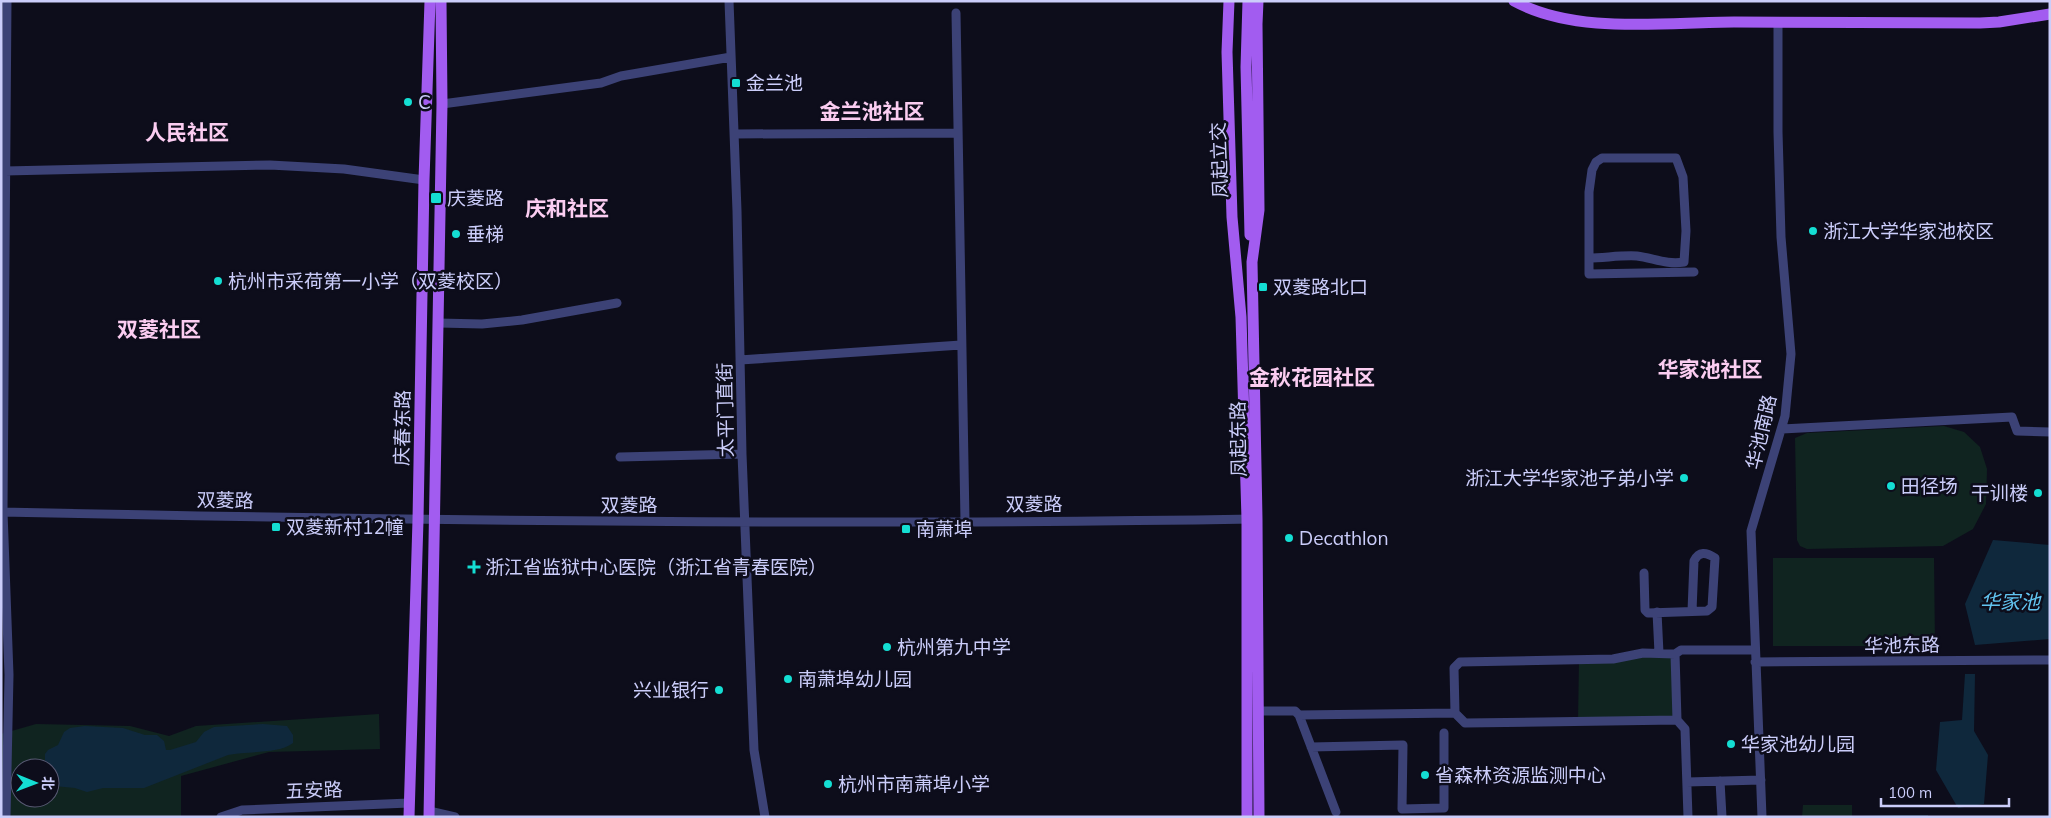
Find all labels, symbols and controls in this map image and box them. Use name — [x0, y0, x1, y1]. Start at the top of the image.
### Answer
place label: 金兰池 — [746, 71, 803, 95]
marker: 金兰池 — [730, 77, 742, 89]
place label: C — [418, 90, 431, 114]
marker: C — [402, 96, 414, 108]
district label: 金兰池社区 — [820, 98, 925, 124]
district label: 人民社区 — [145, 119, 229, 145]
street label: 凤起立交 — [1206, 122, 1232, 198]
place label: 庆菱路 — [447, 186, 504, 210]
marker: 庆菱路 — [429, 191, 443, 205]
district label: 庆和社区 — [525, 195, 609, 221]
place label: 浙江大学华家池校区 — [1823, 219, 1994, 243]
place label: 垂梯 — [466, 222, 504, 246]
marker: 浙江大学华家池校区 — [1807, 225, 1819, 237]
marker: 垂梯 — [450, 228, 462, 240]
place label: 杭州市采荷第一小学（双菱校区） — [228, 269, 513, 293]
marker: 杭州市采荷第一小学（双菱校区） — [212, 275, 224, 287]
place label: 双菱路北口 — [1273, 275, 1368, 299]
marker: 双菱路北口 — [1257, 281, 1269, 293]
district label: 双菱社区 — [117, 316, 201, 342]
district label: 华家池社区 — [1658, 356, 1763, 382]
street label: 太平门直街 — [712, 362, 738, 458]
district label: 金秋花园社区 — [1249, 364, 1375, 390]
street label: 庆春东路 — [389, 390, 415, 466]
street label: 华池南路 — [1741, 392, 1781, 472]
street label: 凤起东路 — [1225, 401, 1251, 477]
place label: 浙江大学华家池子弟小学 — [1465, 466, 1674, 490]
marker: 浙江大学华家池子弟小学 — [1678, 472, 1690, 484]
place label: 田径场 — [1901, 474, 1958, 498]
marker: 田径场 — [1885, 480, 1897, 492]
place label: 干训楼 — [1971, 481, 2028, 505]
marker: 干训楼 — [2032, 487, 2044, 499]
street label: 双菱路 — [196, 488, 254, 512]
street label: 双菱路 — [1005, 492, 1063, 516]
street label: 双菱路 — [600, 493, 658, 517]
place label: 双菱新村12幢 — [286, 515, 404, 539]
place label: 南萧埠 — [916, 517, 973, 541]
marker: 双菱新村12幢 — [270, 521, 282, 533]
marker: 南萧埠 — [900, 523, 912, 535]
place label: Decathlon — [1299, 526, 1389, 550]
marker: Decathlon — [1283, 532, 1295, 544]
place label: 浙江省监狱中心医院（浙江省青春医院） — [485, 555, 827, 579]
marker: 浙江省监狱中心医院（浙江省青春医院） — [467, 560, 481, 574]
water label: 华家池 — [1980, 589, 2042, 614]
street label: 华池东路 — [1864, 632, 1940, 658]
place label: 杭州第九中学 — [897, 635, 1011, 659]
marker: 杭州第九中学 — [881, 641, 893, 653]
place label: 南萧埠幼儿园 — [798, 667, 912, 691]
marker: 南萧埠幼儿园 — [782, 673, 794, 685]
place label: 兴业银行 — [633, 678, 709, 702]
marker: 兴业银行 — [713, 684, 725, 696]
place label: 华家池幼儿园 — [1741, 732, 1855, 756]
marker: 华家池幼儿园 — [1725, 738, 1737, 750]
north arrow — [10, 758, 60, 808]
place label: 省森林资源监测中心 — [1435, 763, 1606, 787]
marker: 省森林资源监测中心 — [1419, 769, 1431, 781]
place label: 杭州市南萧埠小学 — [838, 772, 990, 796]
text: 北 — [39, 776, 57, 790]
scale bar — [1881, 776, 2008, 808]
street label: 五安路 — [285, 777, 343, 803]
marker: 杭州市南萧埠小学 — [822, 778, 834, 790]
text: 100 m — [1888, 783, 1932, 802]

